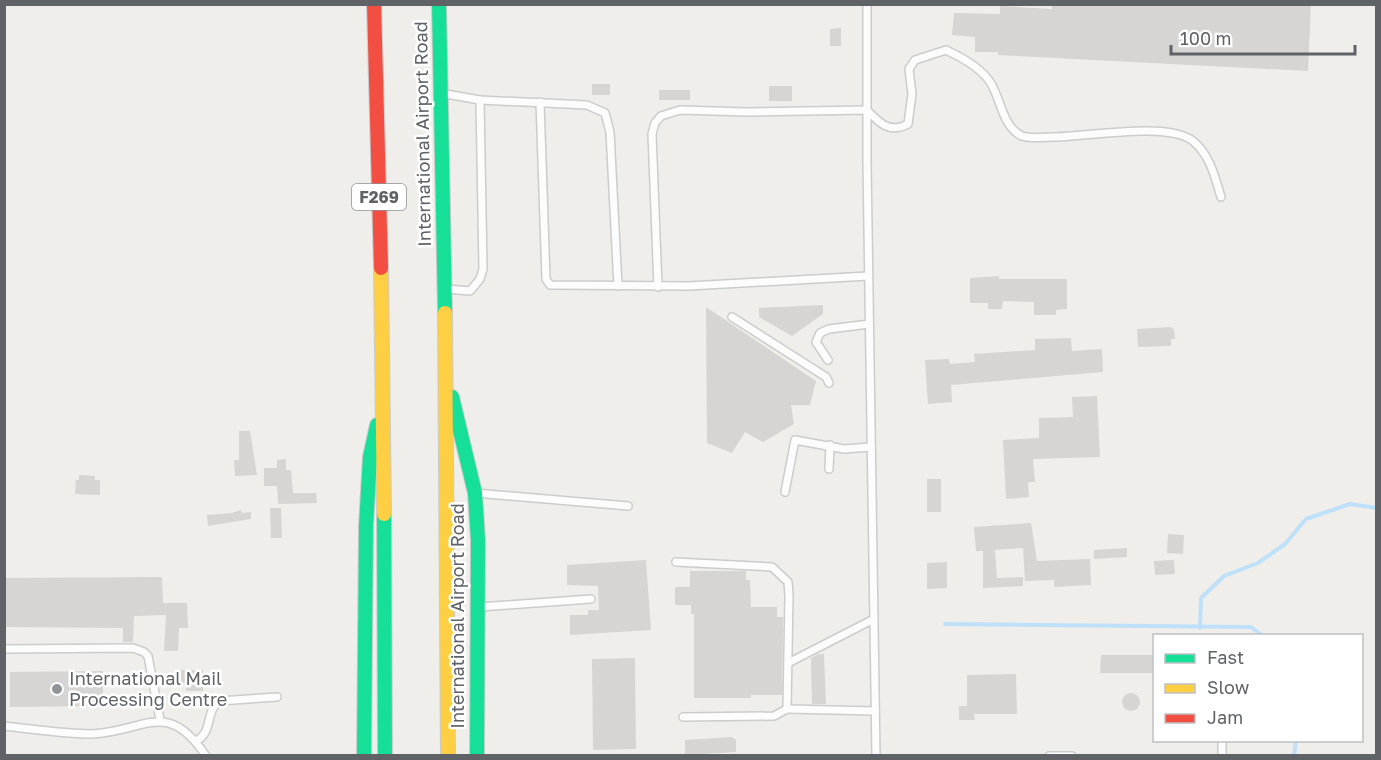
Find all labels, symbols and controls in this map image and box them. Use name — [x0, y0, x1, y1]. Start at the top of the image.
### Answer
scale bar — [1171, 18, 1356, 56]
street label: International Airport Road — [409, 21, 435, 247]
text: 100 m — [1180, 27, 1231, 49]
road number: F269 — [352, 184, 406, 210]
street label: International Airport Road — [446, 503, 468, 729]
legend — [1153, 634, 1363, 742]
text: Fast — [1207, 646, 1244, 668]
place label: International Mail Processing Centre — [69, 667, 227, 710]
text: Slow — [1207, 676, 1250, 698]
marker: International Mail Processing Centre — [50, 682, 64, 696]
text: Jam — [1207, 706, 1243, 728]

